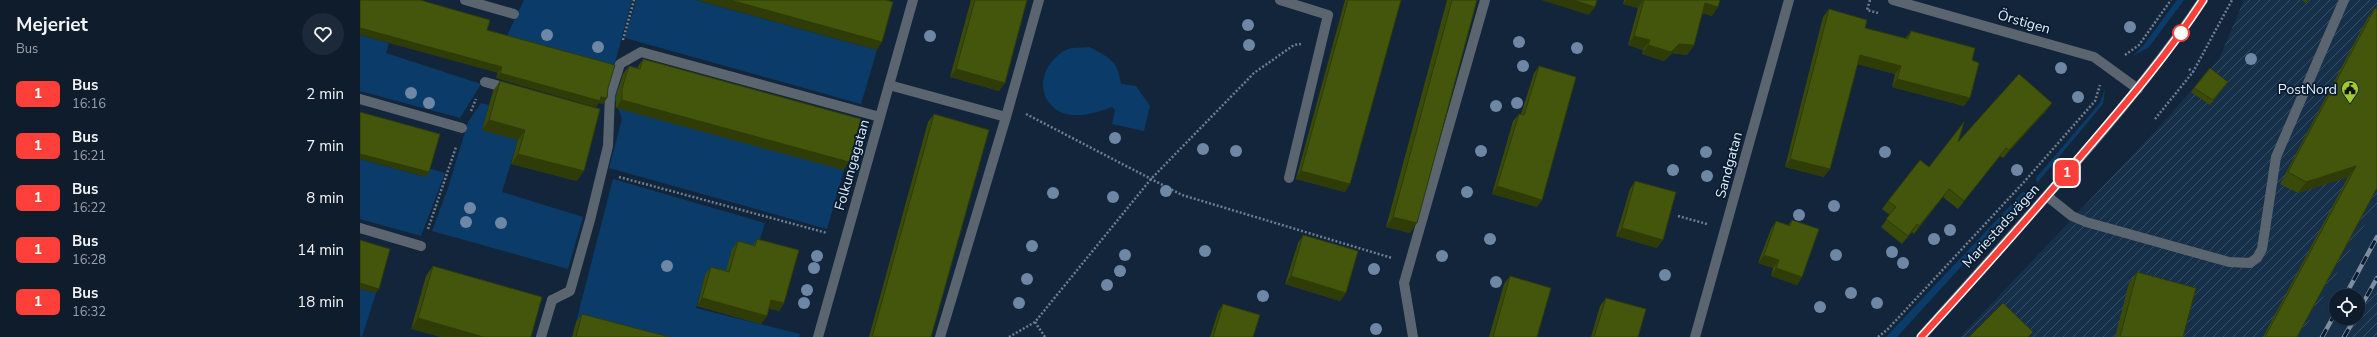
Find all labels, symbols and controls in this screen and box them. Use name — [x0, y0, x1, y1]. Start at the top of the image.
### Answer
street label: Örstigen — [1995, 5, 2053, 39]
text: Mejeriet — [16, 12, 88, 38]
button: heart — [302, 13, 344, 55]
unlabelled marker — [2172, 24, 2190, 42]
text: Bus — [16, 40, 38, 58]
text: Bus — [72, 75, 98, 95]
public building icon: PostNord — [2340, 79, 2360, 104]
place label: PostNord — [2278, 80, 2337, 99]
text: 1 — [34, 84, 42, 103]
text: 2 min — [306, 84, 344, 104]
text: 16:16 — [72, 95, 106, 113]
street label: Folkungagatan — [830, 117, 874, 213]
text: Bus — [72, 127, 98, 147]
street label: Sandgatan — [1711, 130, 1747, 200]
text: 1 — [34, 136, 42, 155]
text: 7 min — [306, 136, 344, 156]
text: 16:21 — [72, 147, 106, 165]
line badge: 1 — [2054, 160, 2080, 186]
text: 1 — [2063, 163, 2071, 182]
text: Bus — [72, 179, 98, 199]
street label: Mariestadsvägen — [1958, 180, 2044, 272]
text: 1 — [34, 188, 42, 207]
text: 8 min — [306, 188, 344, 208]
text: 16:22 — [72, 199, 106, 217]
text: Bus — [72, 231, 98, 251]
text: 1 — [34, 240, 42, 259]
text: 14 min — [297, 240, 344, 260]
text: 16:28 — [72, 251, 106, 269]
text: Bus — [72, 283, 98, 303]
map controls — [2329, 289, 2365, 325]
button: locate — [2329, 289, 2365, 325]
text: 1 — [34, 292, 42, 311]
text: 18 min — [297, 292, 344, 312]
text: 16:32 — [72, 303, 106, 321]

